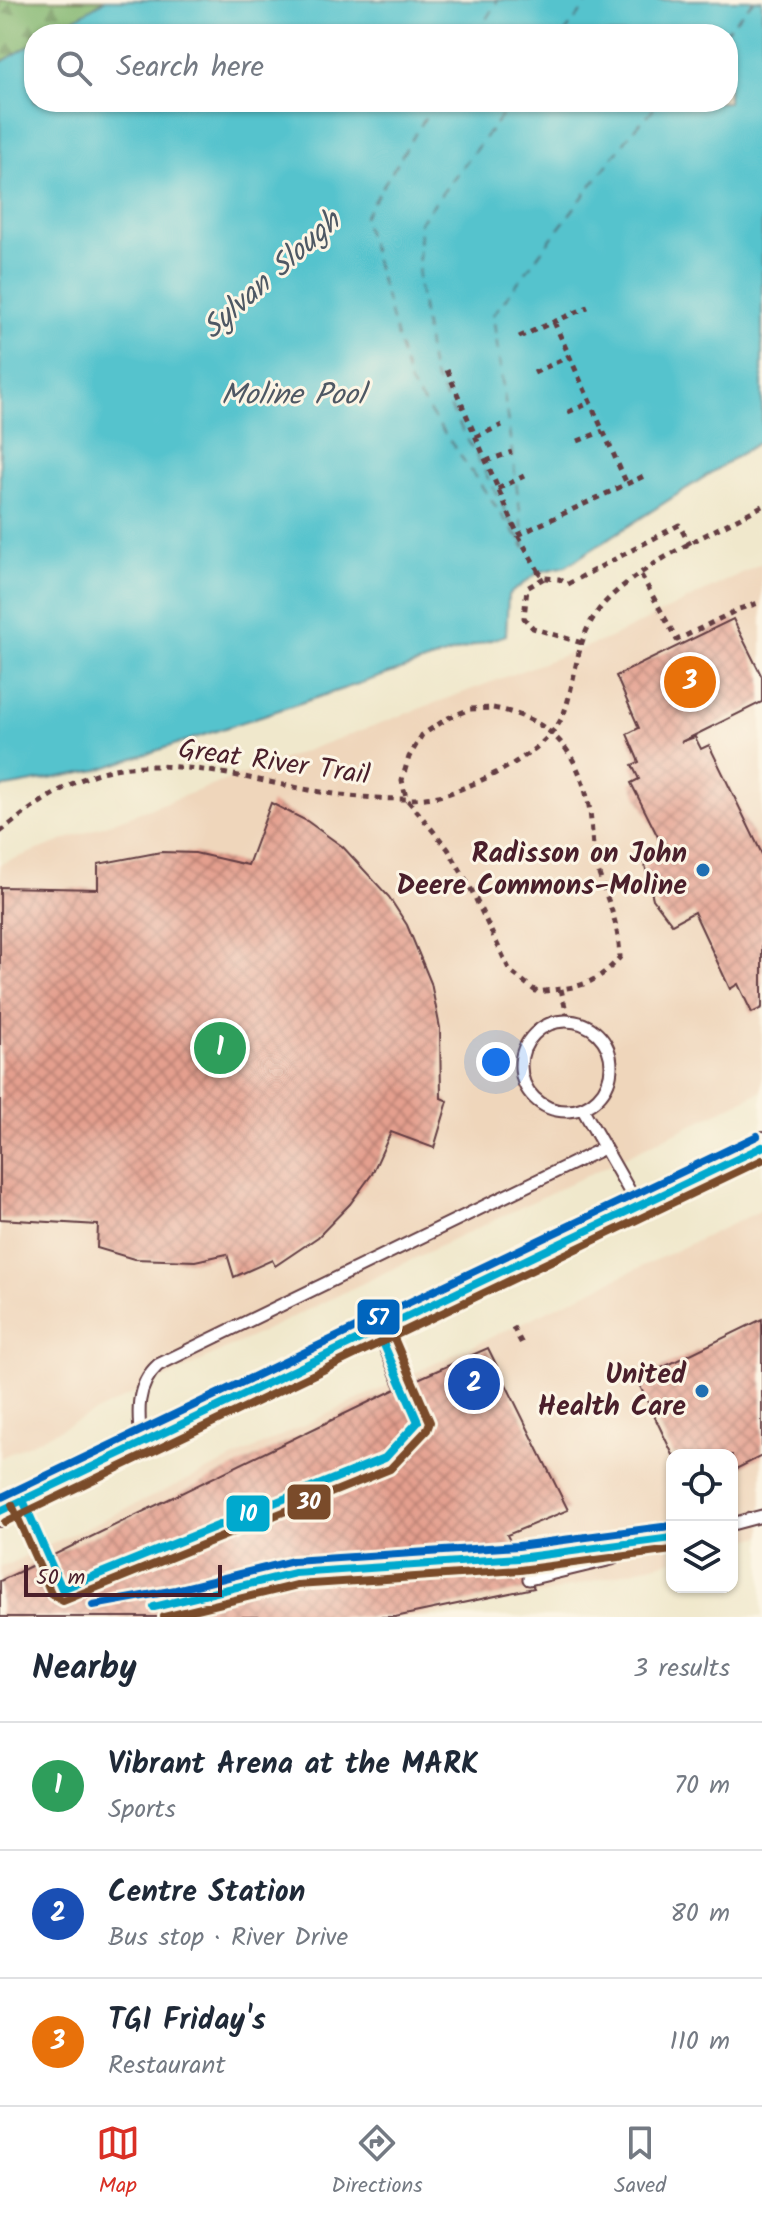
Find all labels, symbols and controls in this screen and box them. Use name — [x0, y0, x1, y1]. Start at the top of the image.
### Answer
search box — [24, 24, 738, 112]
text: Search here — [116, 44, 264, 92]
icon: search — [52, 46, 96, 90]
water label: Sylvan Slough — [191, 198, 355, 352]
water label: Moline Pool — [221, 372, 371, 420]
pin: 3 — [664, 652, 716, 712]
street label: Great River Trail — [175, 727, 373, 799]
place label: Radisson on John Deere Commons-Moline — [396, 832, 687, 909]
marker: Radisson on John Deere Commons-Moline — [694, 861, 712, 879]
pin: 1 — [194, 1018, 246, 1078]
your location — [476, 1042, 516, 1082]
line badge: 57 — [356, 1298, 401, 1336]
text: 57 — [366, 1302, 389, 1337]
place label: United Health Care — [538, 1353, 687, 1430]
pin: 2 — [448, 1354, 500, 1414]
marker: United Health Care — [693, 1382, 711, 1400]
map controls — [666, 1449, 738, 1593]
button: locate — [666, 1449, 738, 1521]
line badge: 30 — [286, 1483, 332, 1521]
text: 30 — [296, 1486, 321, 1521]
line badge: 10 — [225, 1494, 271, 1533]
text: 10 — [239, 1498, 258, 1533]
button: layers — [666, 1521, 738, 1593]
scale bar — [24, 1561, 222, 1597]
text: 50 m — [36, 1561, 85, 1596]
text: Nearby — [32, 1642, 137, 1696]
text: 3 results — [633, 1648, 730, 1690]
text: Vibrant Arena at the MARK — [108, 1741, 479, 1789]
text: 1 — [54, 1765, 62, 1807]
text: 70 m — [674, 1765, 730, 1807]
text: Sports — [108, 1789, 176, 1831]
text: Centre Station — [108, 1869, 305, 1917]
text: 2 — [50, 1893, 66, 1935]
text: 80 m — [670, 1893, 730, 1935]
text: Bus stop · River Drive — [108, 1917, 348, 1959]
text: TGI Friday's — [108, 1997, 266, 2045]
text: 3 — [51, 2021, 65, 2063]
text: 110 m — [670, 2021, 730, 2063]
text: Restaurant — [108, 2045, 225, 2087]
tab: Map — [96, 2121, 140, 2204]
tab: Directions — [331, 2121, 423, 2204]
tab: Saved — [614, 2121, 666, 2204]

